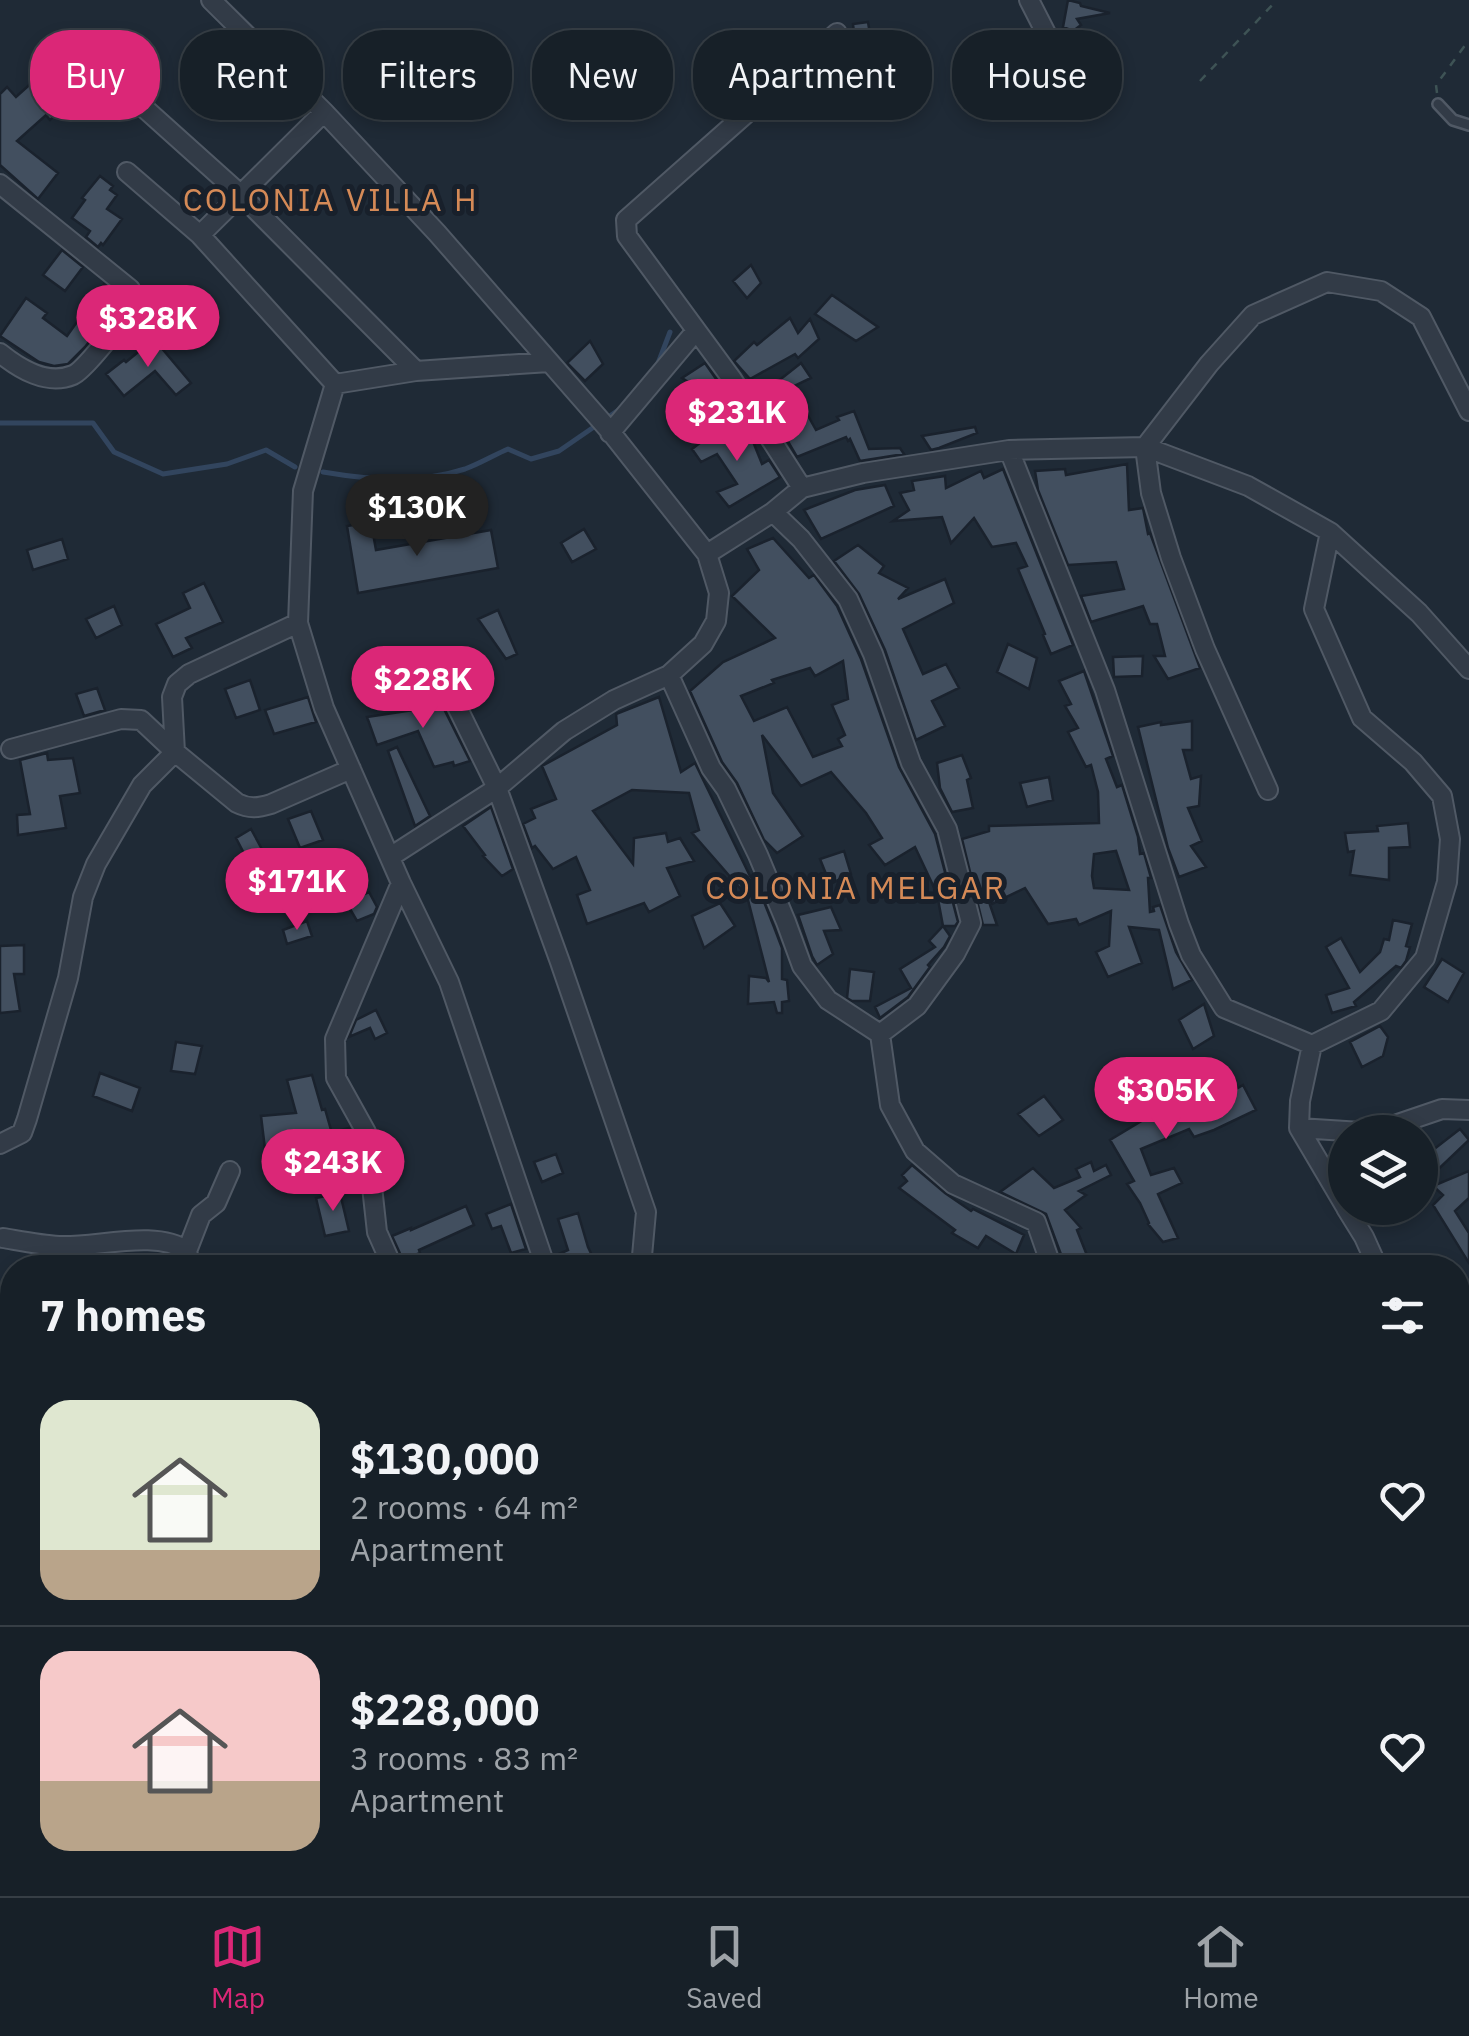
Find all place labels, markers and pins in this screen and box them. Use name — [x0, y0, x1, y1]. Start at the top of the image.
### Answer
pin: $328K — [78, 285, 218, 370]
pin: $231K — [667, 379, 807, 464]
pin: $130K — [347, 474, 487, 559]
pin: $228K — [353, 646, 493, 731]
pin: $171K — [227, 848, 367, 933]
pin: $305K — [1096, 1057, 1236, 1142]
pin: $243K — [263, 1129, 403, 1214]

